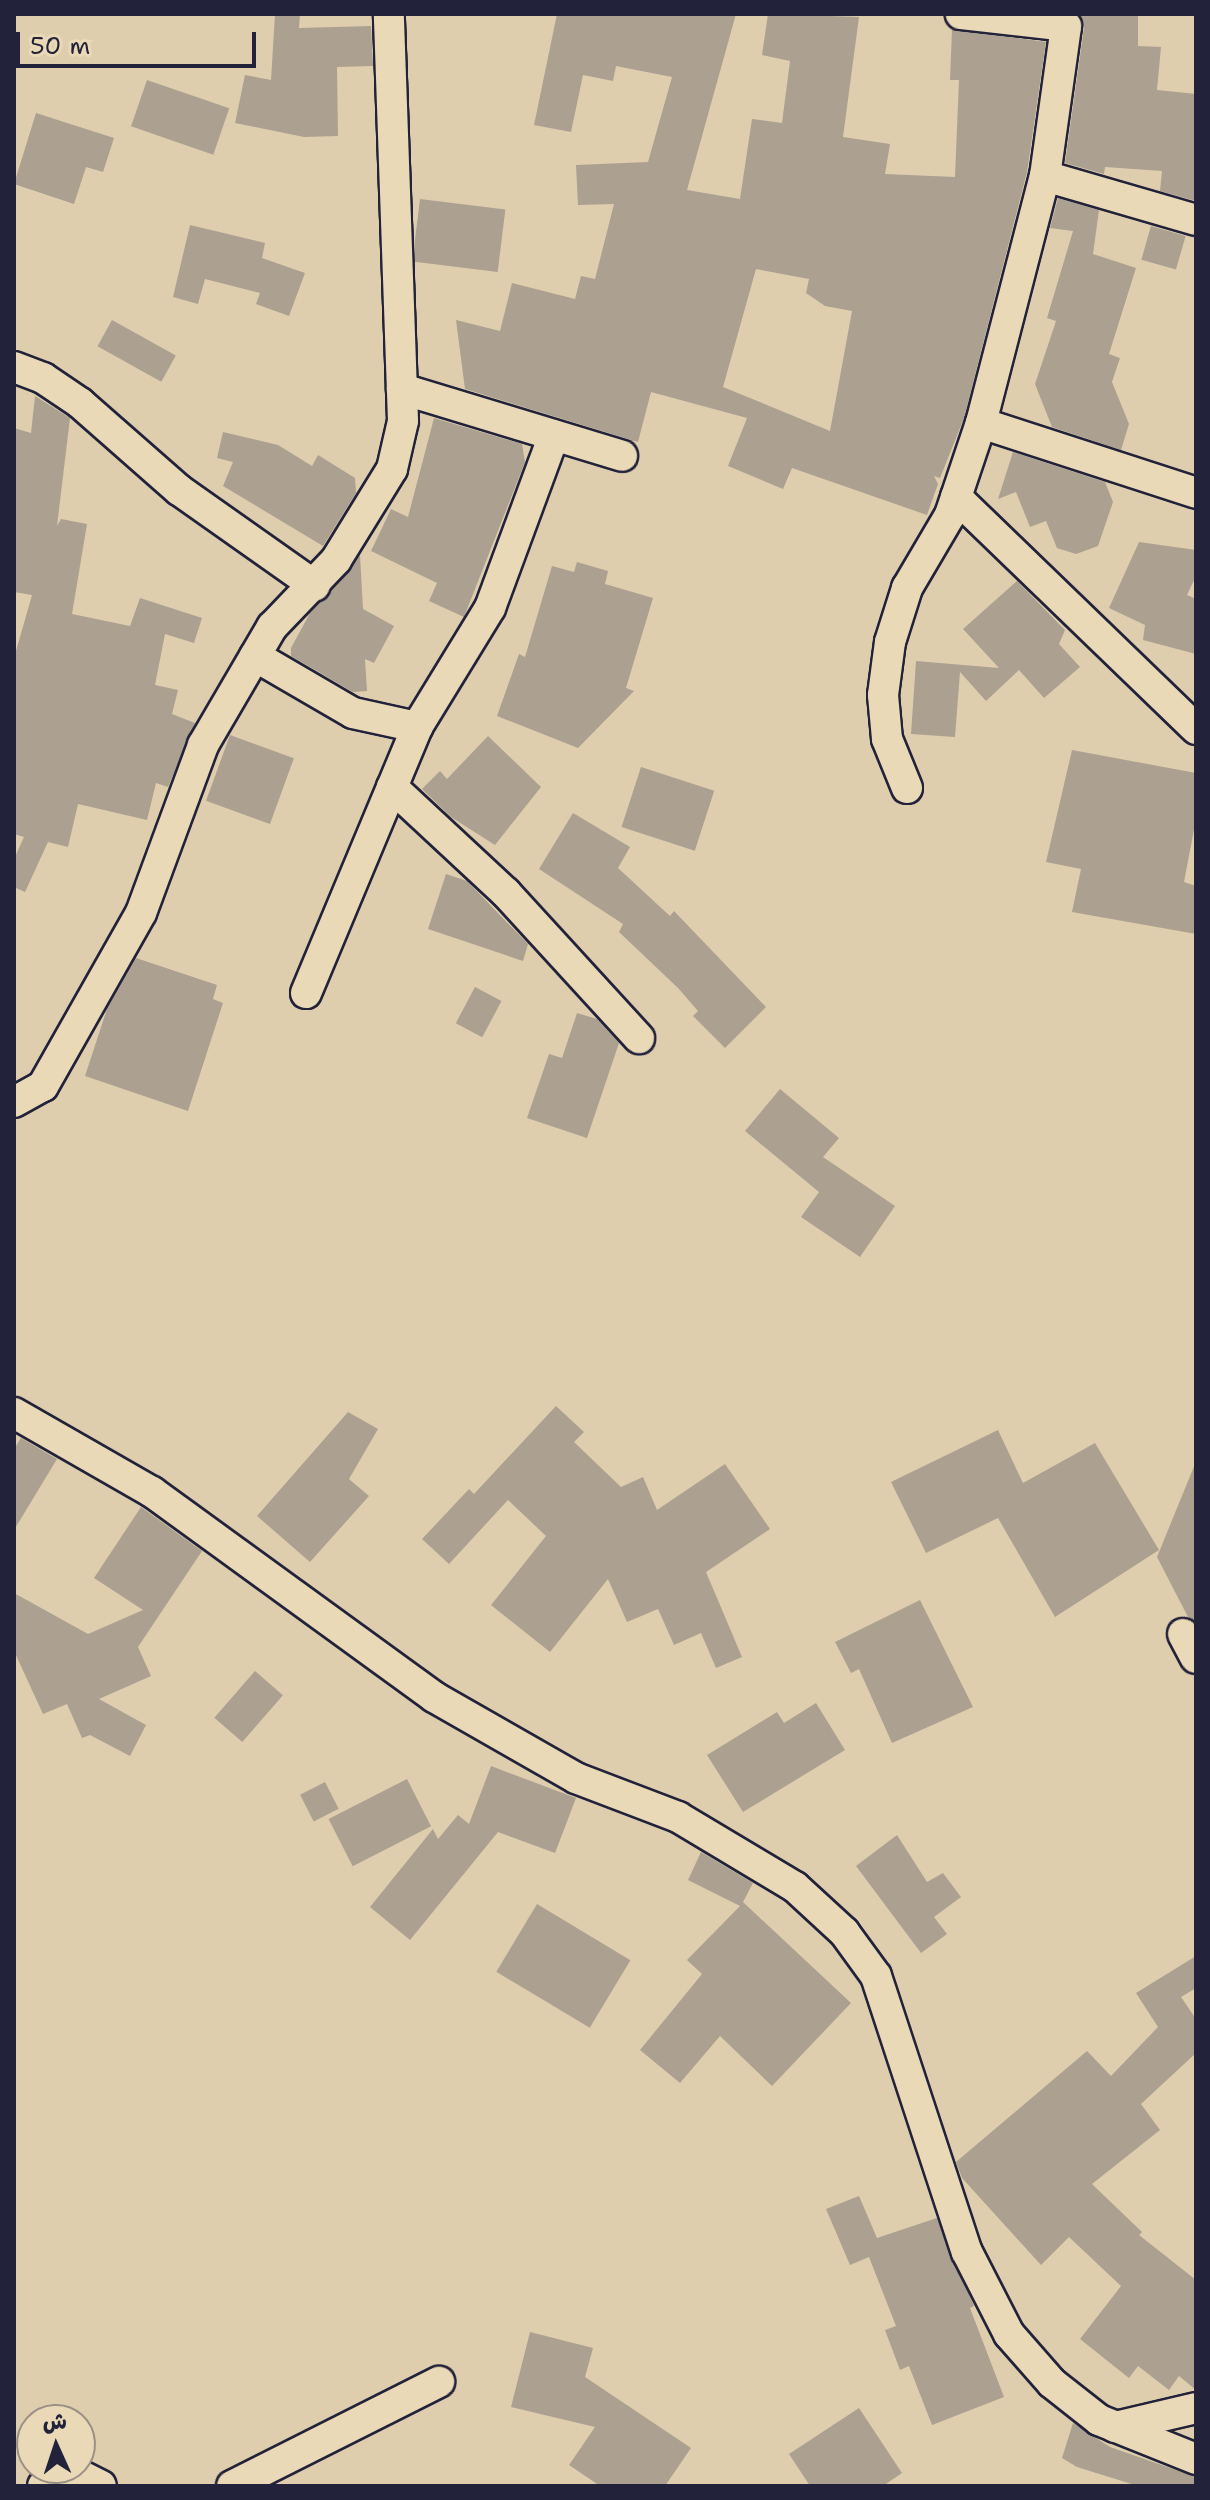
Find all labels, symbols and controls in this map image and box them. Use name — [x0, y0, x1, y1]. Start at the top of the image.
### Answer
scale bar — [20, 16, 260, 66]
text: 50 m — [30, 30, 90, 62]
north arrow — [16, 2404, 96, 2484]
text: ش — [42, 2406, 68, 2437]

